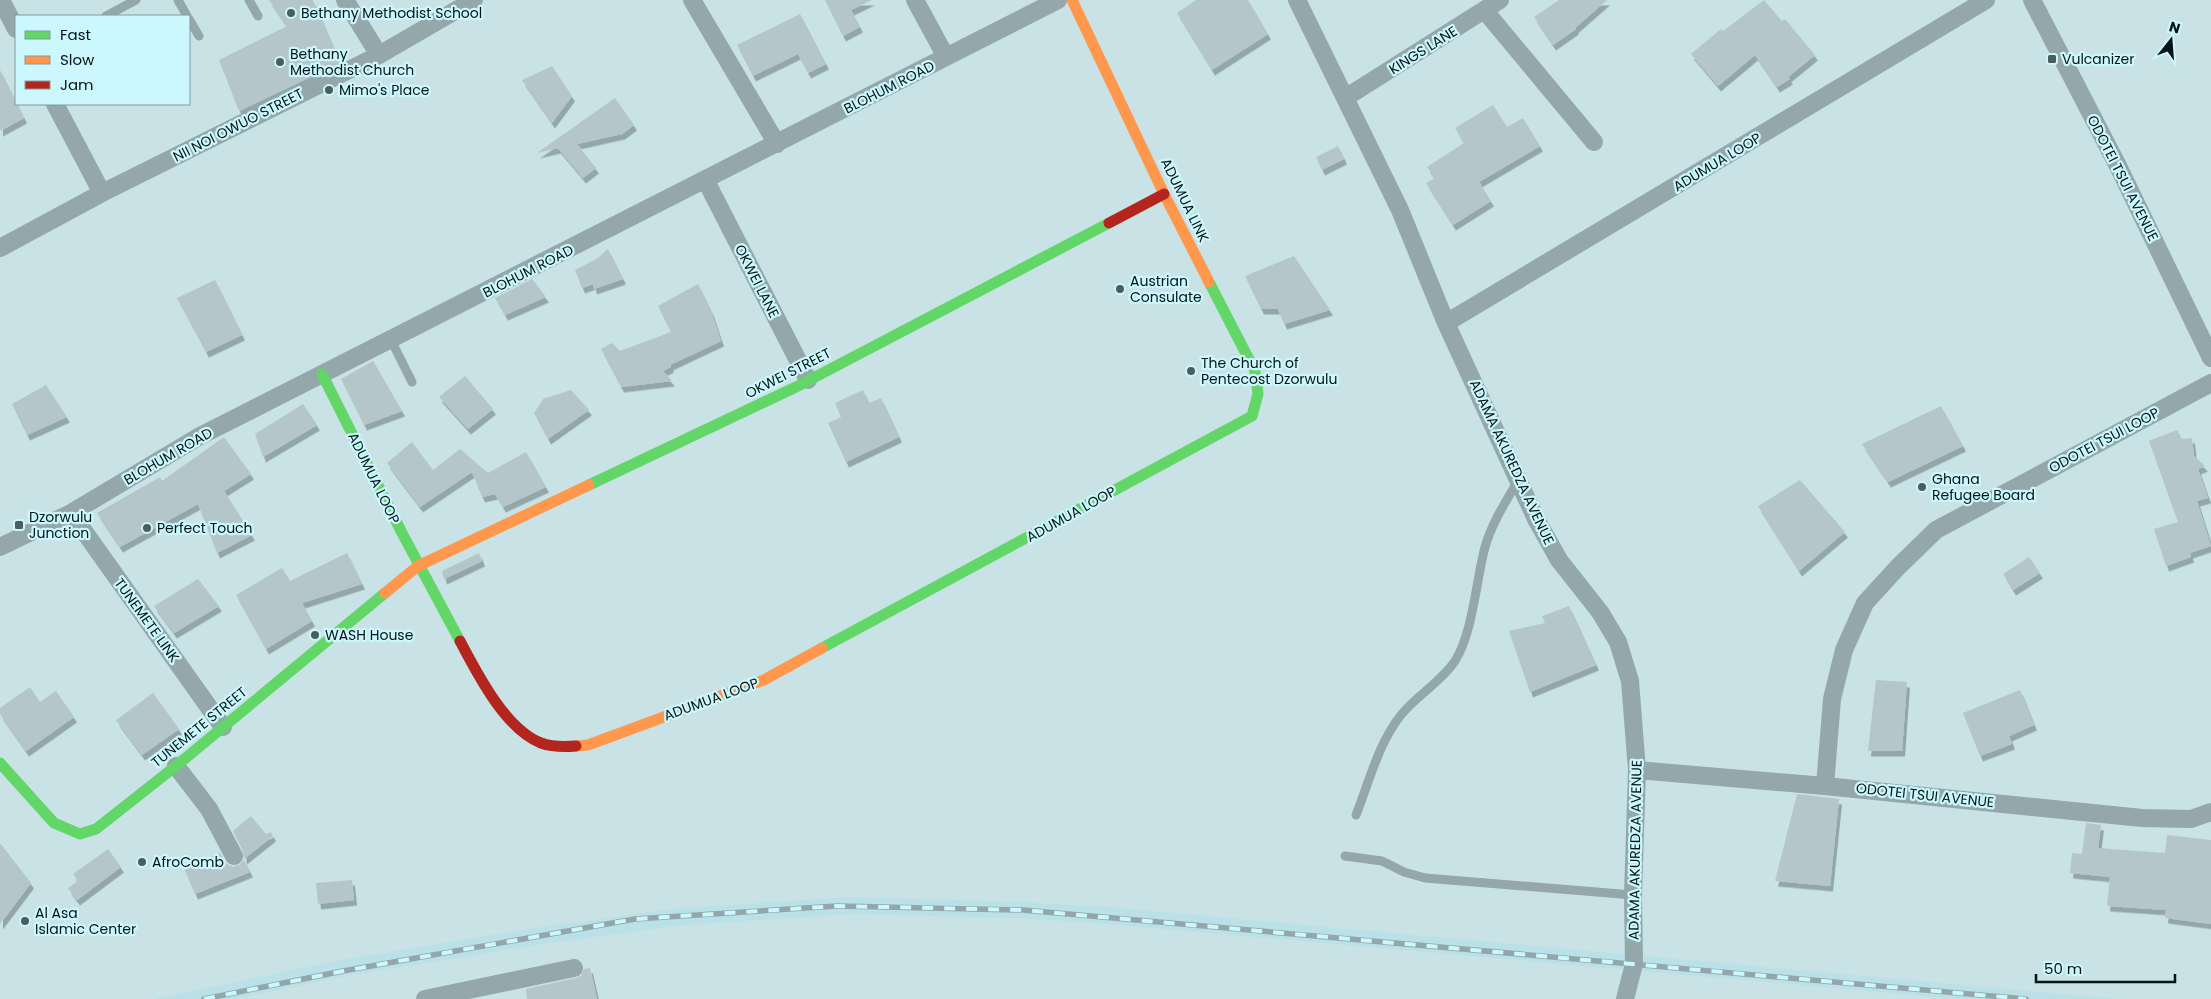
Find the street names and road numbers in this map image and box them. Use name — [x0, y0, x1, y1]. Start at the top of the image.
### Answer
street label: KINGS LANE — [1385, 21, 1461, 79]
street label: BLOHUM ROAD — [840, 55, 938, 118]
street label: NII NOI OWUO STREET — [169, 83, 307, 167]
street label: ODOTEI TSUI AVENUE — [2083, 112, 2163, 244]
street label: ADUMUA LOOP — [1669, 128, 1765, 196]
street label: ADUMUA LINK — [1156, 155, 1214, 246]
street label: BLOHUM ROAD — [479, 239, 577, 302]
street label: OKWEI LANE — [730, 241, 784, 321]
street label: OKWEI STREET — [742, 343, 835, 403]
street label: ADAMA AKUREDZA AVENUE — [1465, 376, 1559, 548]
street label: ODOTEI TSUI LOOP — [2045, 402, 2163, 478]
street label: BLOHUM ROAD — [120, 422, 216, 490]
street label: ADUMUA LOOP — [343, 429, 405, 527]
street label: ADUMUA LOOP — [1023, 481, 1119, 547]
street label: TUNEMETE LINK — [110, 574, 185, 667]
street label: ADUMUA LOOP — [661, 673, 761, 725]
street label: TUNEMETE STREET — [147, 682, 251, 772]
street label: ADAMA AKUREDZA AVENUE — [1623, 760, 1647, 940]
street label: ODOTEI TSUI AVENUE — [1855, 778, 1995, 812]

